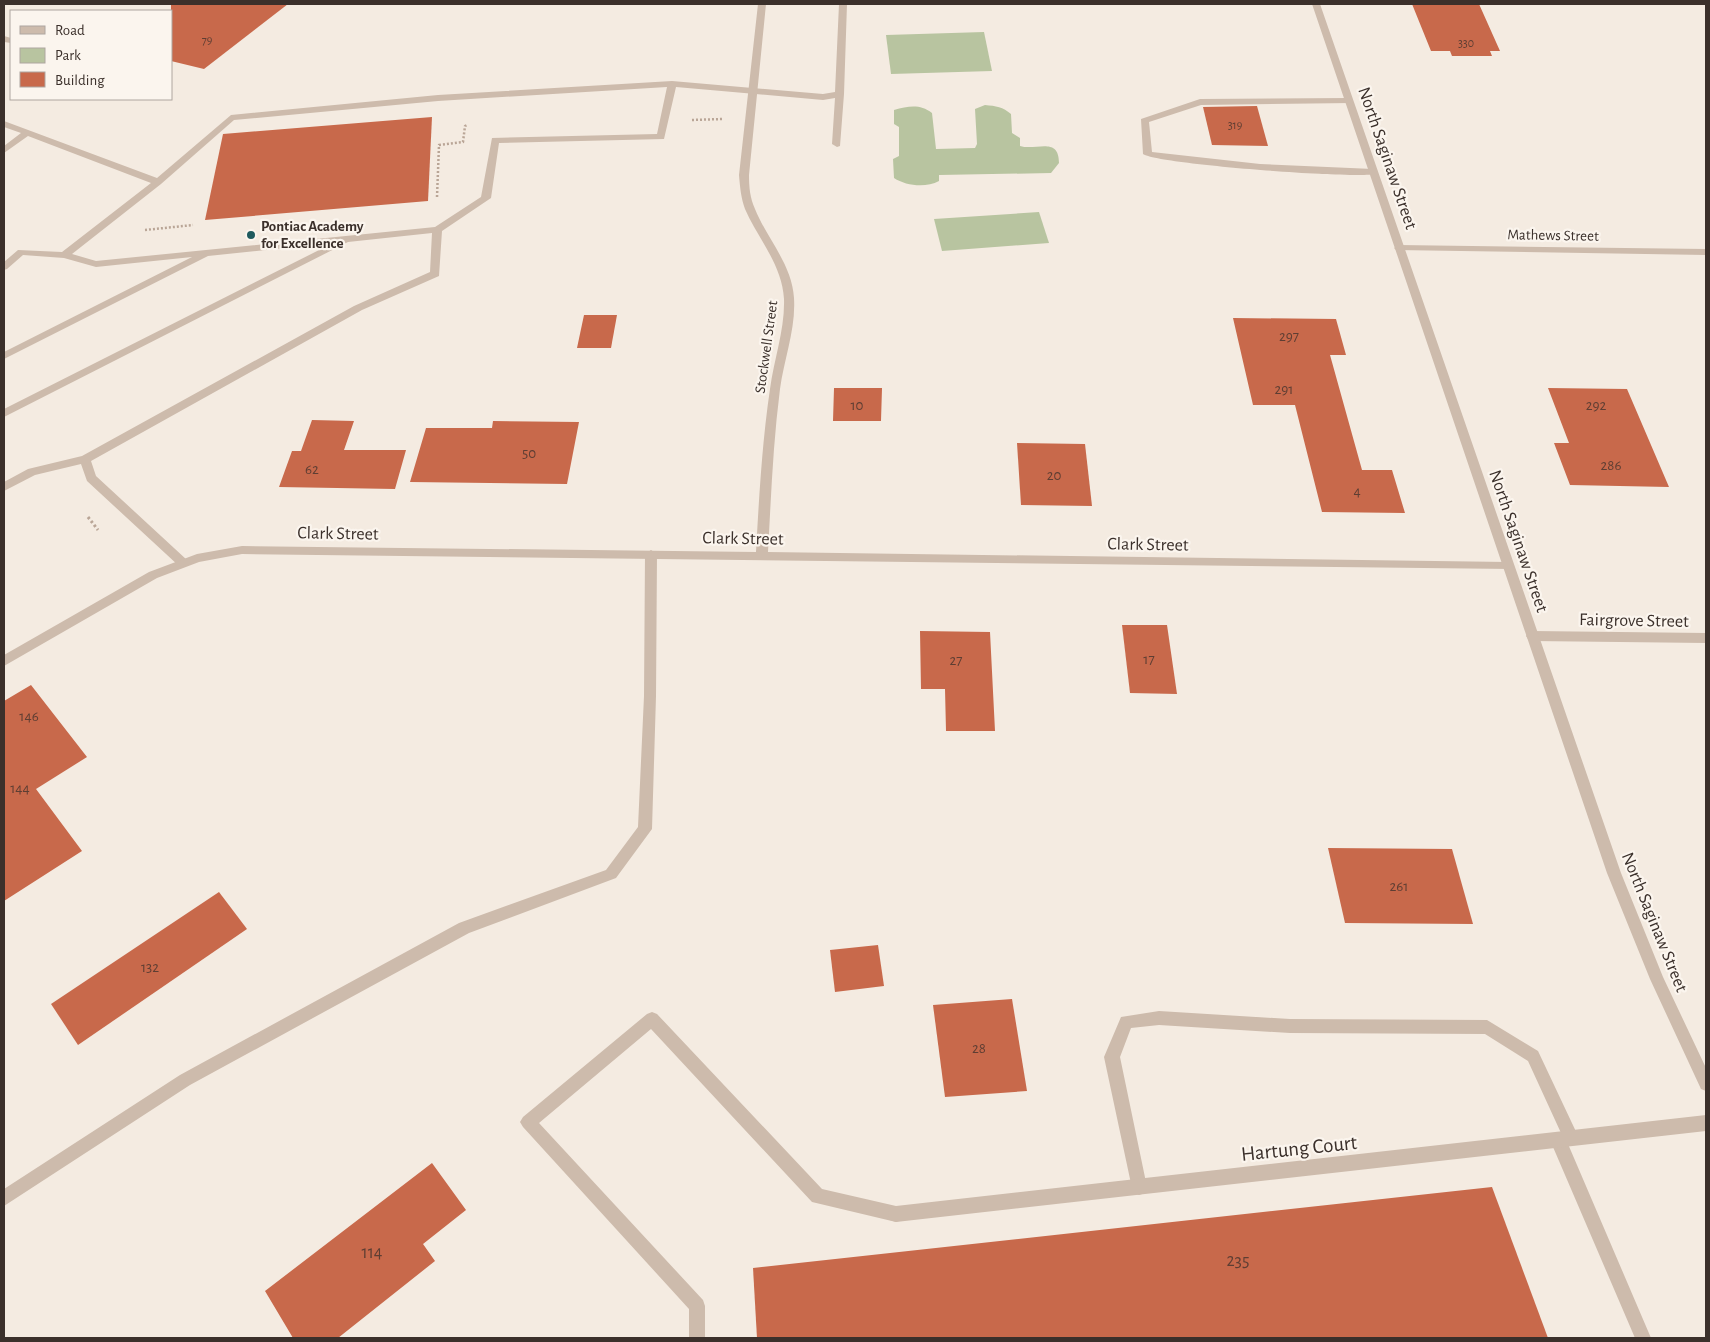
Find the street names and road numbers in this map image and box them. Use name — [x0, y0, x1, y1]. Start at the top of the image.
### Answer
street label: North Saginaw Street — [1354, 85, 1420, 232]
street label: Mathews Street — [1507, 227, 1599, 244]
street label: Stockwell Street — [753, 299, 780, 394]
street label: North Saginaw Street — [1485, 468, 1551, 615]
street label: Clark Street — [297, 524, 379, 544]
street label: Clark Street — [702, 529, 784, 549]
street label: Clark Street — [1107, 535, 1189, 555]
street label: Fairgrove Street — [1579, 611, 1689, 631]
street label: North Saginaw Street — [1618, 850, 1690, 995]
street label: Hartung Court — [1240, 1132, 1358, 1165]

